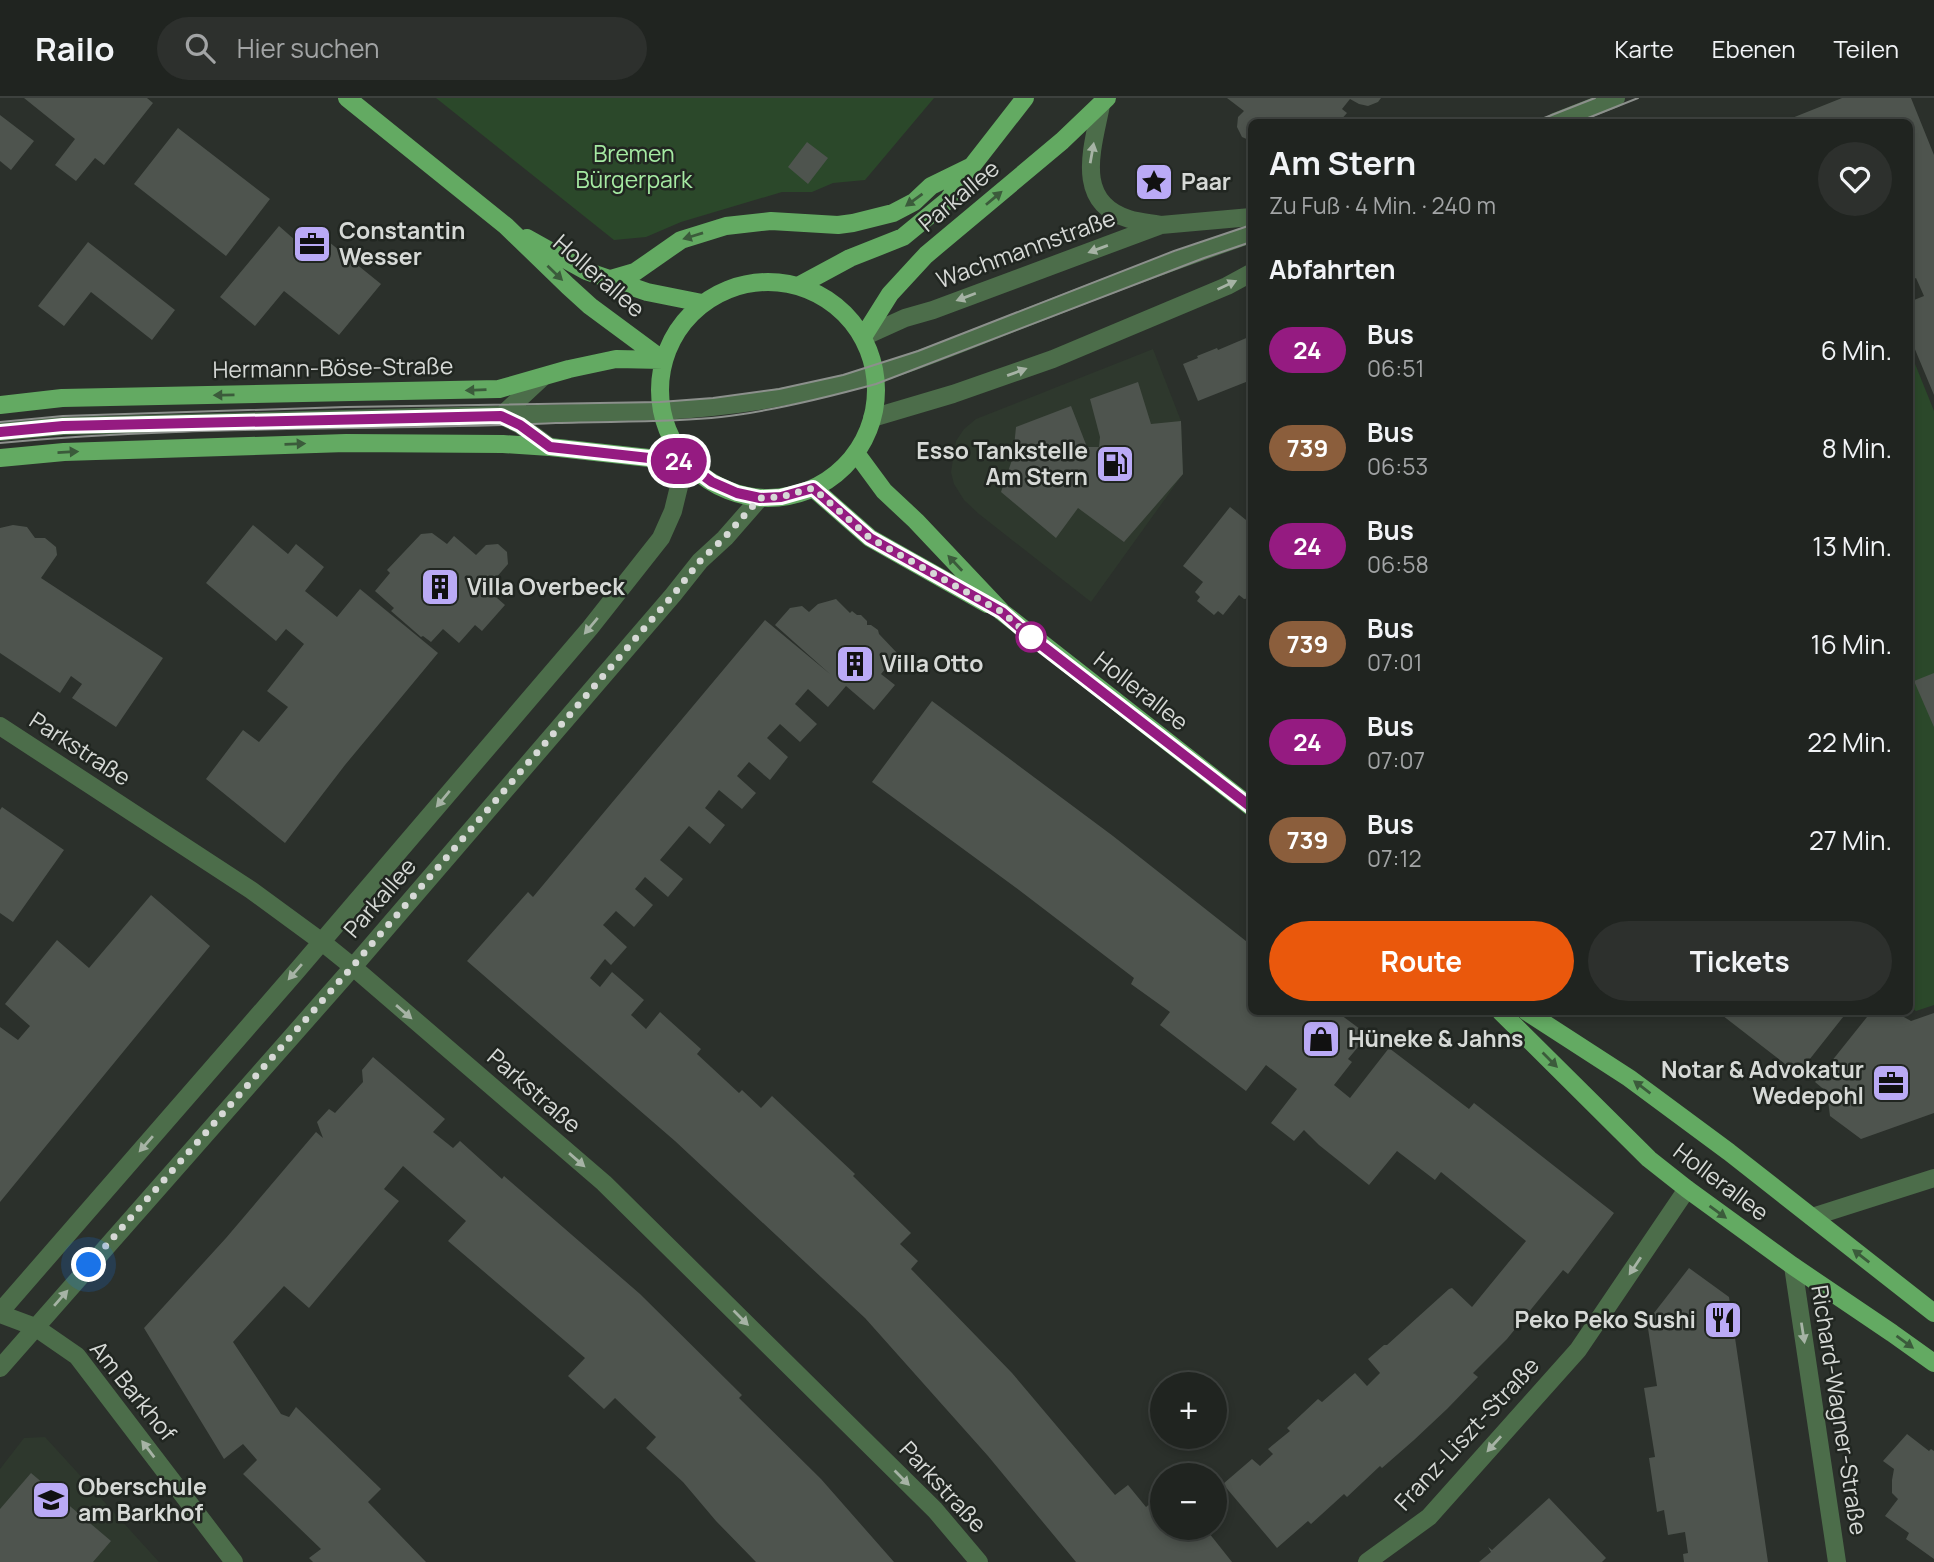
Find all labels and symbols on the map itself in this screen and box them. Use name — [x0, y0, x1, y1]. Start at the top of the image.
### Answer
park label: Bremen Bürgerpark — [575, 137, 693, 195]
one-way arrow — [1087, 142, 1098, 164]
street label: Parkallee — [911, 152, 1006, 238]
place icon: Paar — [1133, 161, 1175, 203]
place label: Paar — [1181, 165, 1231, 197]
one-way arrow — [985, 191, 1003, 206]
one-way arrow — [904, 193, 923, 207]
street label: Wachmannstraße — [932, 201, 1120, 295]
place label: Constantin Wesser — [339, 214, 465, 272]
office icon: Constantin Wesser — [291, 223, 333, 265]
street label: Hollerallee — [547, 227, 652, 324]
one-way arrow — [683, 231, 704, 242]
one-way arrow — [1087, 243, 1108, 254]
one-way arrow — [546, 265, 563, 282]
one-way arrow — [1217, 279, 1237, 291]
one-way arrow — [956, 292, 977, 303]
street label: Hermann-Böse-Straße — [212, 349, 454, 385]
one-way arrow — [1007, 366, 1028, 377]
one-way arrow — [465, 384, 487, 395]
one-way arrow — [213, 390, 235, 401]
place label: Esso Tankstelle Am Stern — [916, 434, 1088, 492]
line badge: 24 — [648, 438, 710, 484]
one-way arrow — [285, 439, 307, 450]
fuel station icon: Esso Tankstelle Am Stern — [1094, 443, 1136, 485]
one-way arrow — [57, 447, 79, 458]
one-way arrow — [947, 554, 964, 571]
building icon: Villa Overbeck — [419, 566, 461, 608]
place label: Villa Overbeck — [467, 570, 625, 602]
one-way arrow — [584, 618, 599, 635]
unlabelled marker — [1016, 622, 1046, 652]
building icon: Villa Otto — [834, 643, 876, 685]
street label: Hollerallee — [1088, 643, 1196, 737]
place label: Villa Otto — [882, 647, 983, 679]
street label: Parkstraße — [24, 704, 137, 793]
one-way arrow — [436, 791, 451, 808]
street label: Parkallee — [336, 851, 423, 944]
one-way arrow — [287, 963, 303, 981]
one-way arrow — [396, 1004, 413, 1019]
shop icon: Hüneke & Jahns — [1300, 1018, 1342, 1060]
place label: Hüneke & Jahns — [1348, 1022, 1524, 1054]
street label: Parkstraße — [481, 1041, 588, 1140]
one-way arrow — [1541, 1051, 1558, 1068]
place label: Notar & Advokatur Wedepohl — [1661, 1053, 1864, 1111]
office icon: Notar & Advokatur Wedepohl — [1870, 1062, 1912, 1104]
one-way arrow — [1633, 1081, 1651, 1095]
one-way arrow — [138, 1135, 154, 1153]
street label: Hollerallee — [1667, 1135, 1776, 1228]
one-way arrow — [568, 1152, 586, 1168]
one-way arrow — [1709, 1204, 1727, 1218]
your location — [71, 1247, 106, 1282]
one-way arrow — [1852, 1249, 1870, 1263]
one-way arrow — [1629, 1256, 1642, 1275]
street label: Richard-Wagner-Straße — [1804, 1283, 1876, 1537]
one-way arrow — [53, 1289, 69, 1307]
restaurant icon: Peko Peko Sushi — [1702, 1299, 1744, 1341]
place label: Peko Peko Sushi — [1515, 1303, 1696, 1335]
one-way arrow — [732, 1309, 748, 1326]
one-way arrow — [1798, 1322, 1809, 1344]
street label: Am Barkhof — [83, 1333, 184, 1447]
one-way arrow — [1896, 1335, 1914, 1349]
street label: Franz-Liszt-Straße — [1387, 1350, 1546, 1517]
street label: Parkstraße — [893, 1433, 995, 1539]
one-way arrow — [1486, 1435, 1502, 1453]
one-way arrow — [142, 1440, 156, 1458]
one-way arrow — [894, 1469, 911, 1486]
place label: Oberschule am Barkhof — [78, 1470, 207, 1528]
school or university icon: Oberschule am Barkhof — [30, 1479, 72, 1521]

